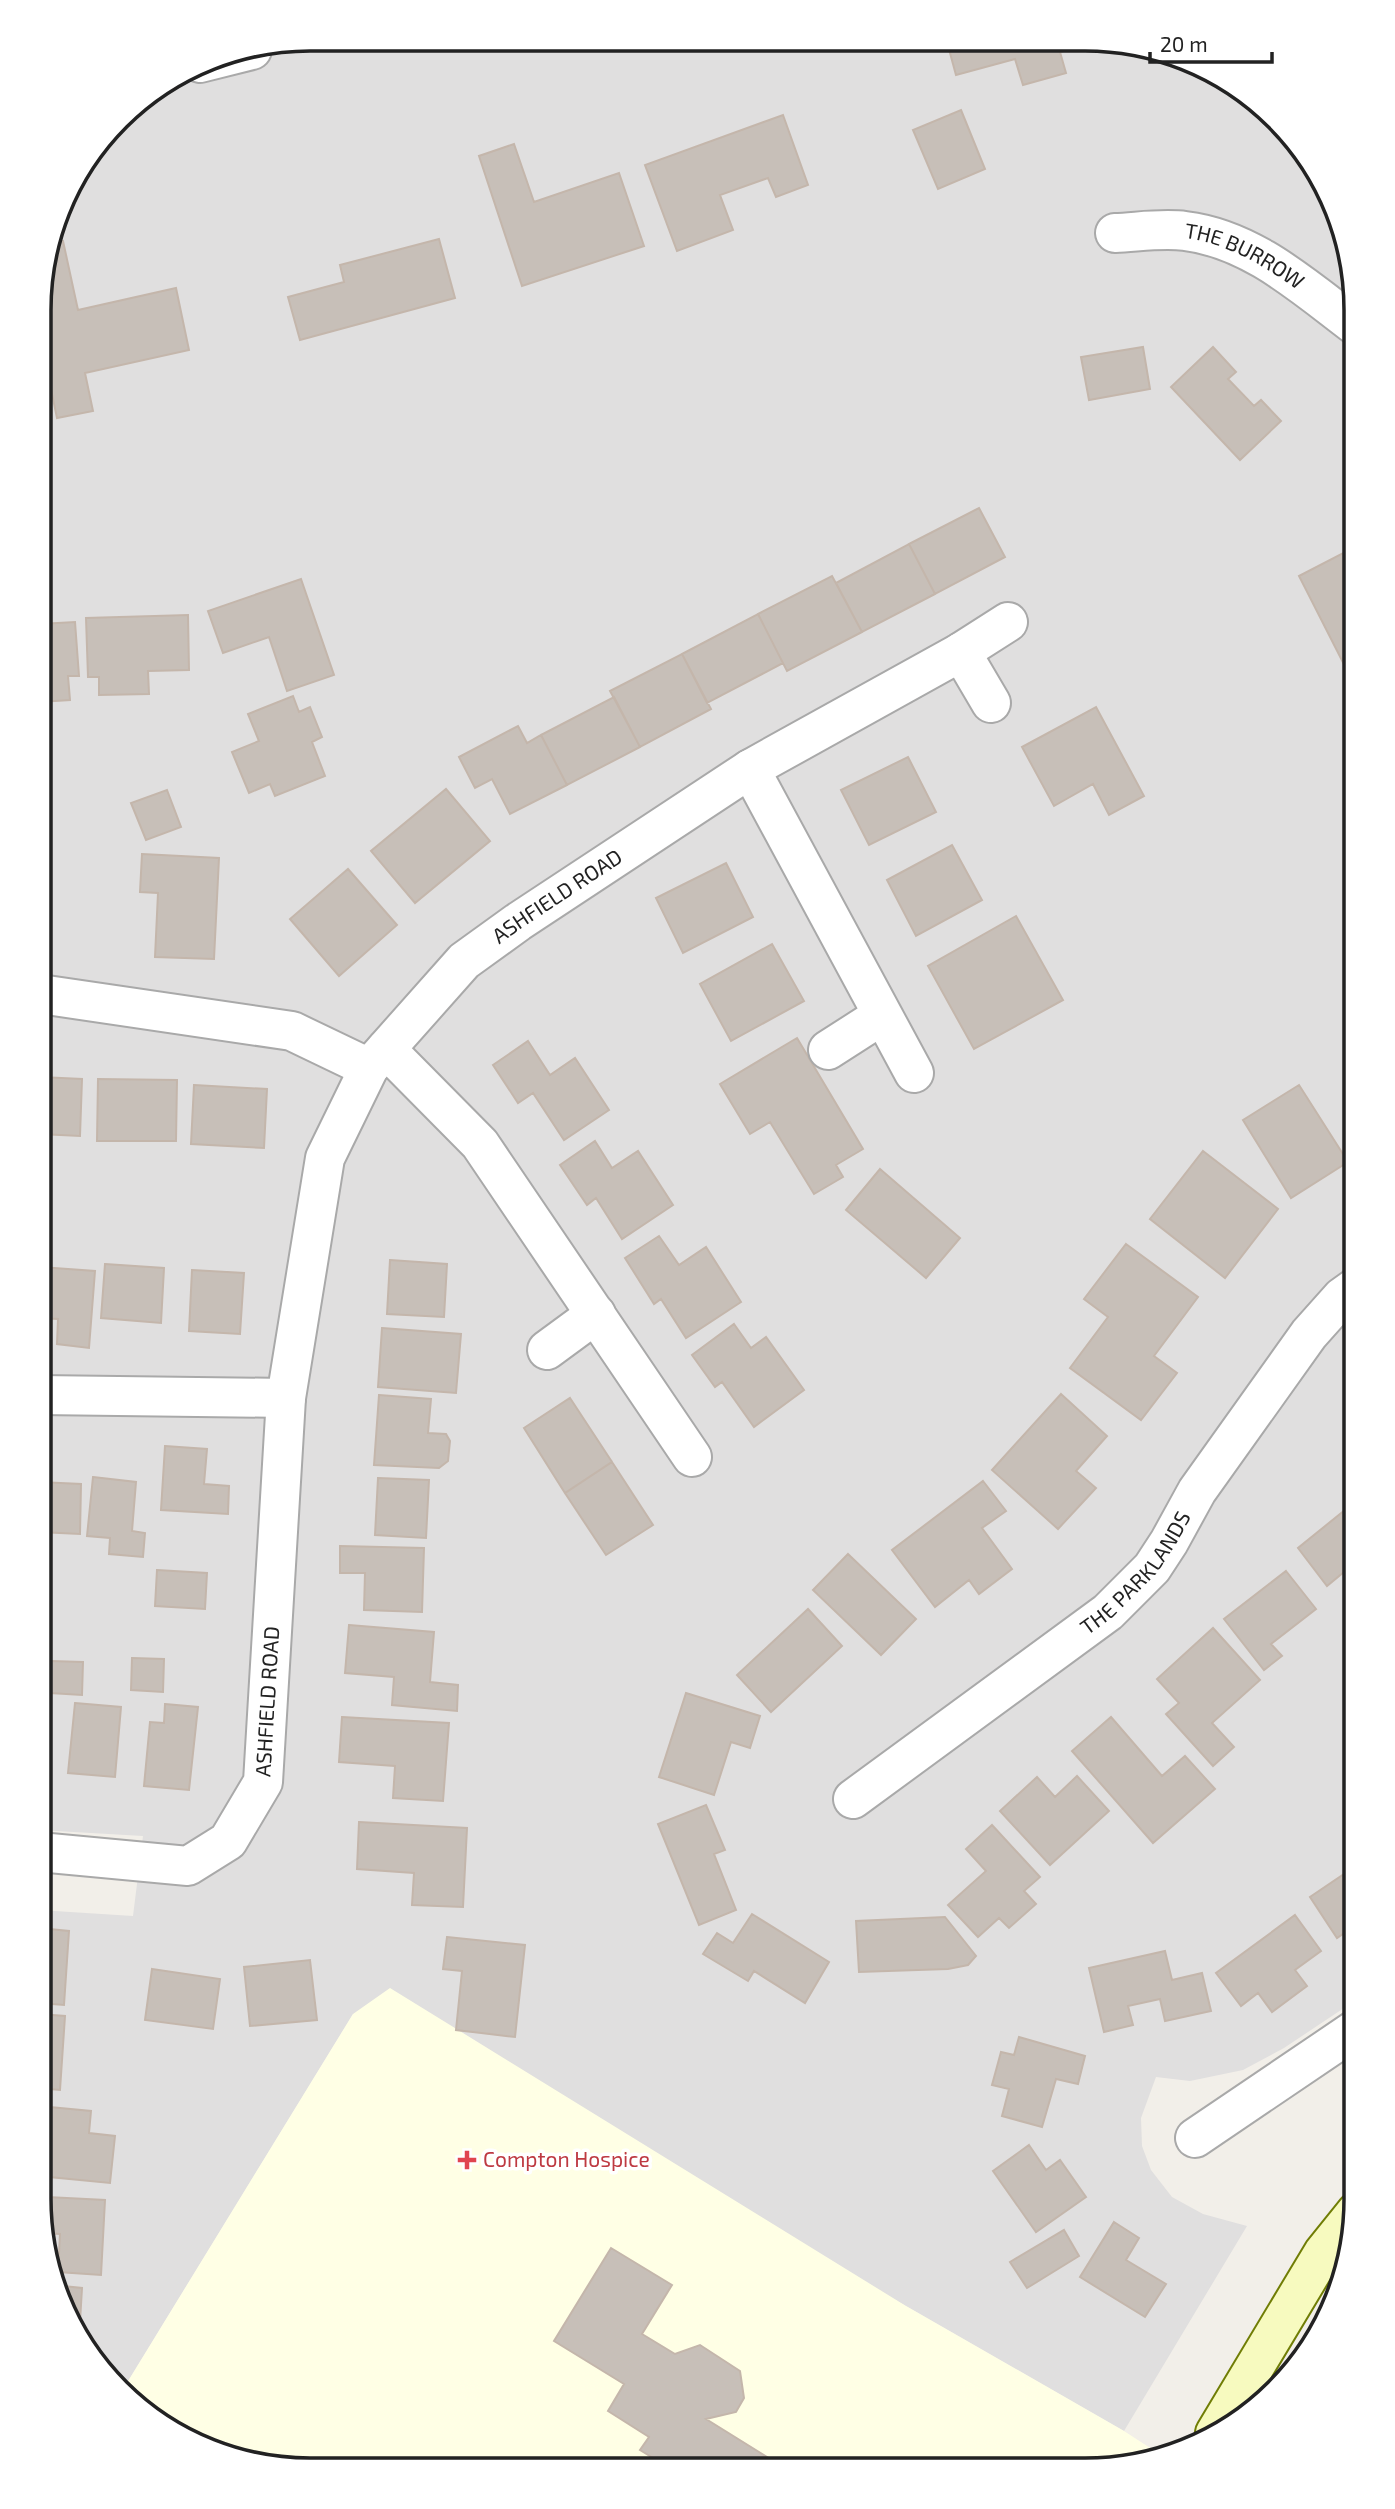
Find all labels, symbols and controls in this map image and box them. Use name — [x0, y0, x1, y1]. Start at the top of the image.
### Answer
scale bar — [1150, 21, 1272, 65]
text: 20 m — [1160, 31, 1208, 56]
street label: THE BURROW — [1183, 217, 1310, 293]
street label: ASHFIELD ROAD — [487, 843, 626, 948]
street label: THE PARKLANDS — [1075, 1506, 1195, 1639]
street label: ASHFIELD ROAD — [249, 1625, 283, 1778]
place label: Compton Hospice — [483, 2146, 650, 2171]
marker: Compton Hospice — [457, 2150, 477, 2170]

